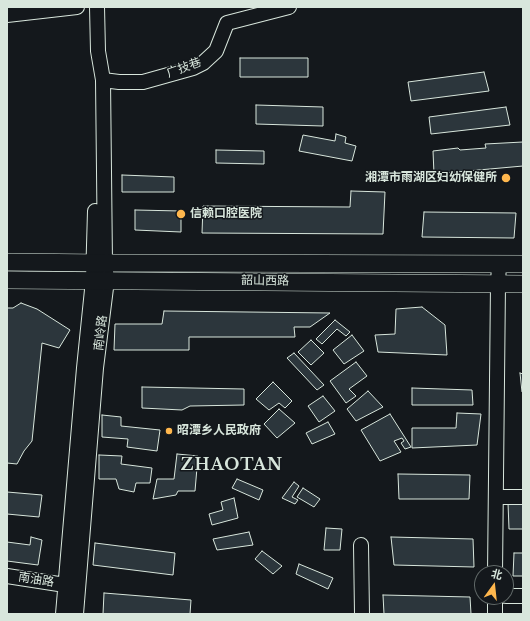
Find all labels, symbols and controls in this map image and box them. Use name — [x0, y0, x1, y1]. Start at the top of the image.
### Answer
street label: 广技巷 — [165, 55, 203, 81]
place label: 湘潭市雨湖区妇幼保健所 — [365, 171, 497, 185]
marker: 湘潭市雨湖区妇幼保健所 — [500, 172, 512, 184]
place label: 信赖口腔医院 — [190, 207, 262, 221]
marker: 信赖口腔医院 — [175, 208, 187, 220]
street label: 韶山西路 — [241, 273, 289, 289]
street label: 南岭路 — [92, 314, 110, 352]
place label: 昭潭乡人民政府 — [177, 424, 261, 438]
marker: 昭潭乡人民政府 — [164, 426, 174, 436]
district label: ZHAOTAN — [181, 455, 283, 475]
north arrow — [474, 565, 514, 605]
text: 北 — [490, 566, 504, 583]
street label: 南油路 — [17, 570, 55, 590]

